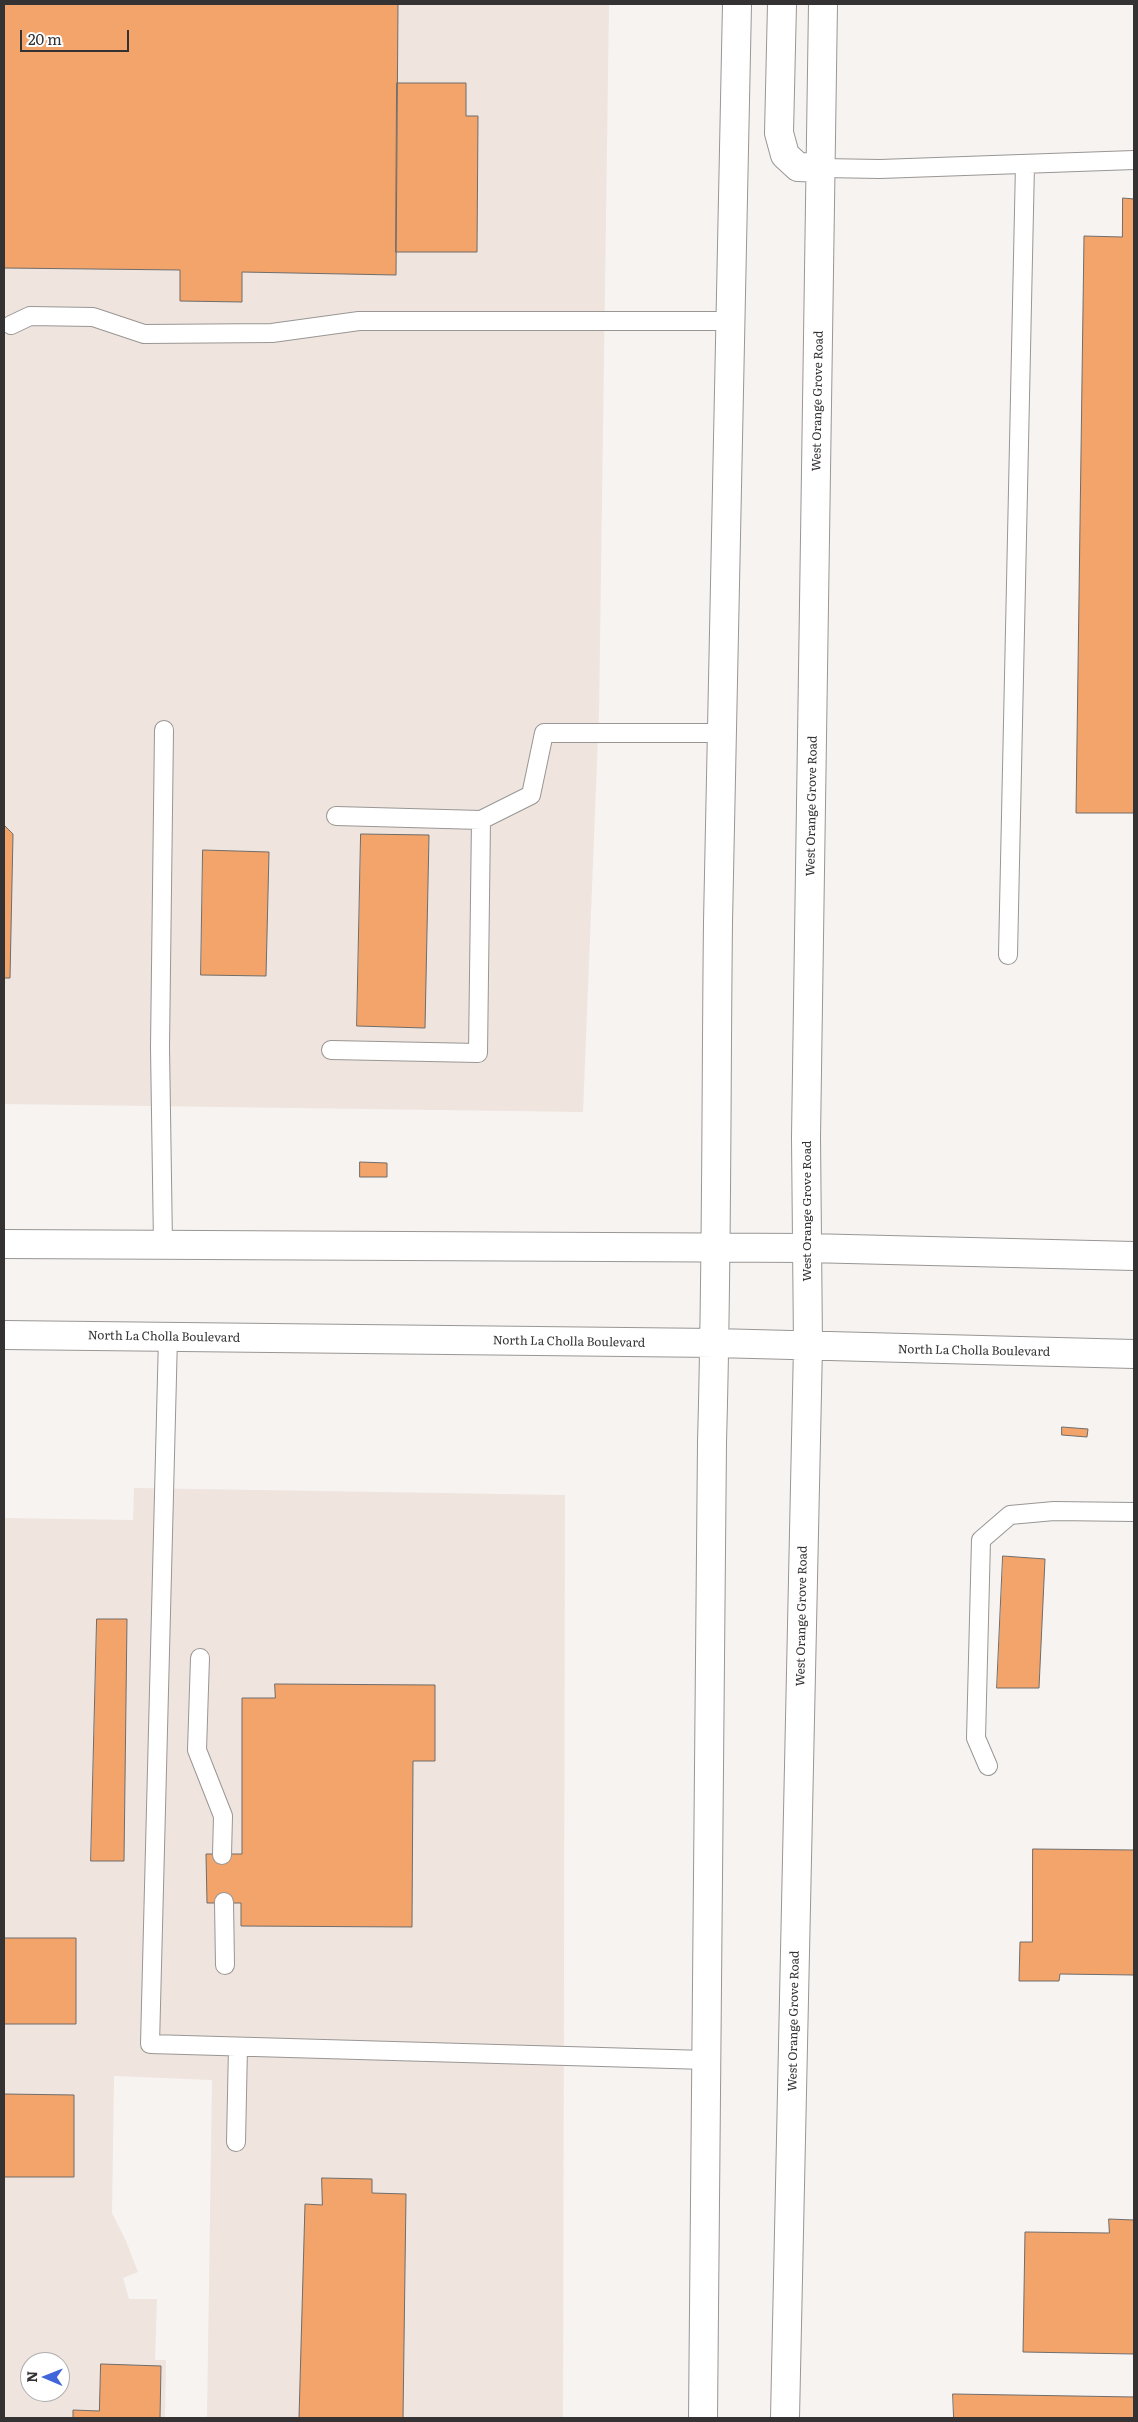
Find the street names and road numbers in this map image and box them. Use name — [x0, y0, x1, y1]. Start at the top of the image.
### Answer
street label: West Orange Grove Road — [810, 331, 826, 471]
street label: West Orange Grove Road — [804, 736, 820, 876]
street label: West Orange Grove Road — [800, 1141, 814, 1281]
street label: North La Cholla Boulevard — [88, 1328, 240, 1346]
street label: North La Cholla Boulevard — [493, 1333, 645, 1351]
street label: North La Cholla Boulevard — [898, 1342, 1050, 1360]
street label: West Orange Grove Road — [794, 1546, 810, 1686]
street label: West Orange Grove Road — [786, 1951, 802, 2091]

